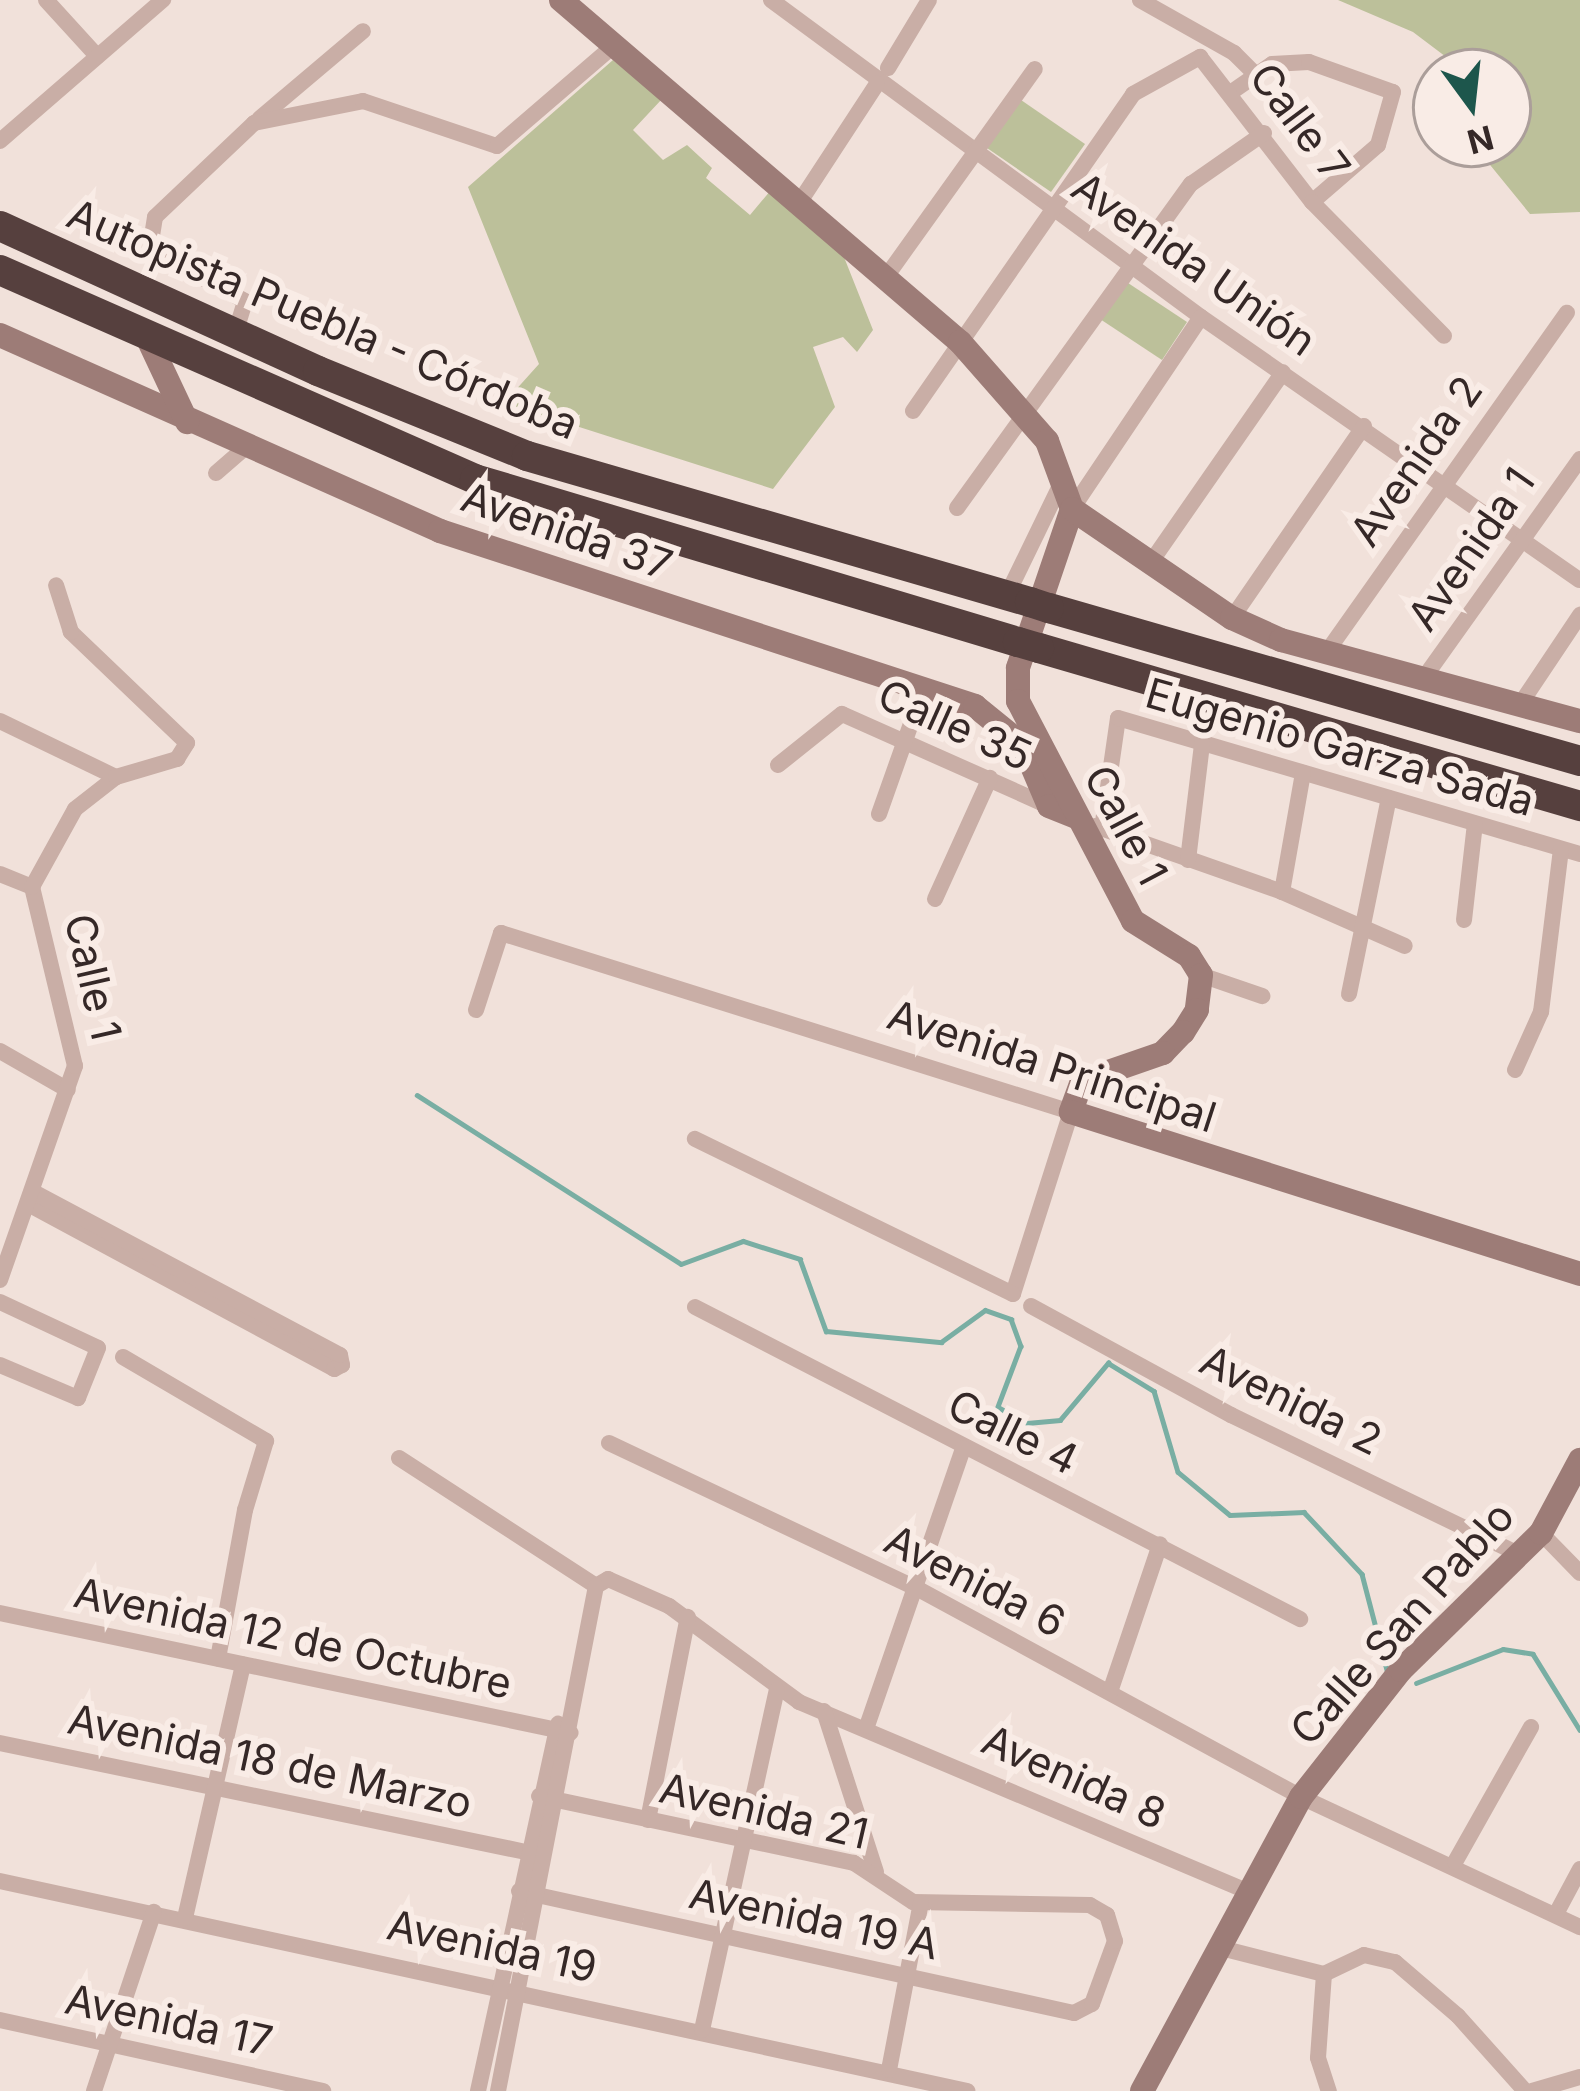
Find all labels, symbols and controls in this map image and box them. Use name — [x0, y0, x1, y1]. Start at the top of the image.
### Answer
north arrow — [1412, 48, 1532, 168]
street label: Calle 7 — [1239, 53, 1361, 191]
text: N — [1463, 117, 1498, 162]
street label: Avenida Unión — [1063, 161, 1325, 367]
street label: Autopista Puebla - Córdoba — [60, 188, 586, 450]
street label: Avenida 2 — [1339, 367, 1493, 555]
street label: Avenida 1 — [1397, 458, 1545, 640]
street label: Avenida 37 — [455, 471, 679, 591]
street label: Eugenio Garza Sada — [1140, 667, 1540, 827]
street label: Calle 35 — [871, 669, 1039, 781]
street label: Calle 1 — [1074, 757, 1178, 893]
street label: Calle 1 — [54, 909, 132, 1045]
street label: Avenida Principal — [882, 989, 1222, 1143]
street label: Avenida 2 — [1192, 1335, 1390, 1465]
street label: Calle 4 — [940, 1379, 1086, 1485]
street label: Calle San Pablo — [1280, 1491, 1524, 1755]
street label: Avenida 6 — [876, 1514, 1074, 1648]
street label: Avenida 12 de Octubre — [70, 1567, 516, 1709]
street label: Avenida 18 de Marzo — [64, 1694, 476, 1828]
street label: Avenida 8 — [974, 1714, 1174, 1840]
street label: Avenida 21 — [655, 1763, 873, 1859]
street label: Avenida 19 A — [685, 1868, 943, 1970]
street label: Avenida 19 — [383, 1899, 601, 1993]
street label: Avenida 17 — [61, 1973, 277, 2067]

